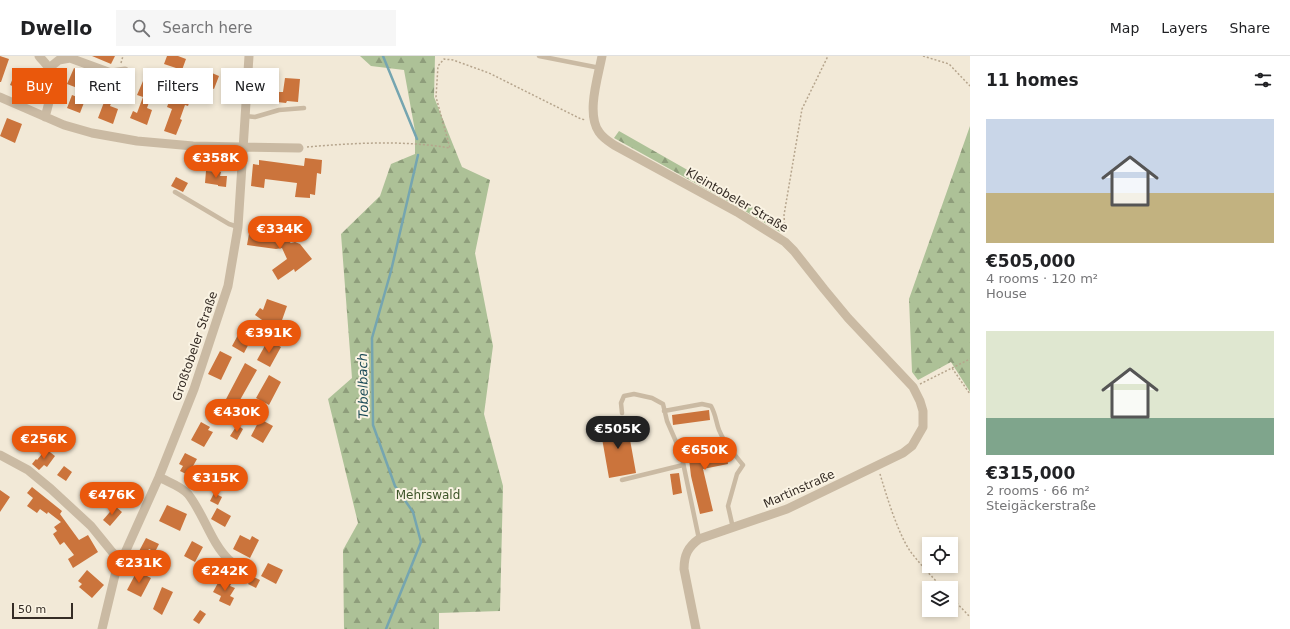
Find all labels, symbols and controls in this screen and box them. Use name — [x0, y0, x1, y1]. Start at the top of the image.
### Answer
search box — [116, 10, 396, 46]
text: Dwello — [20, 17, 92, 39]
icon: search — [130, 17, 152, 39]
text: Search here — [162, 19, 252, 37]
text: Map — [1110, 20, 1139, 36]
text: Layers — [1161, 20, 1208, 36]
text: Share — [1230, 20, 1270, 36]
chip: Buy — [12, 68, 67, 104]
chip: Rent — [75, 68, 135, 104]
chip: Filters — [143, 68, 213, 104]
chip: New — [221, 68, 279, 104]
icon: filters — [1252, 69, 1274, 91]
text: 11 homes — [986, 70, 1079, 90]
pin: €358K — [188, 145, 244, 179]
icon: home — [1094, 145, 1166, 217]
text: €358K — [193, 150, 239, 165]
street label: Kleintobeler Straße — [683, 165, 791, 235]
pin: €334K — [252, 216, 308, 250]
text: €334K — [257, 221, 303, 236]
text: €505,000 — [986, 251, 1075, 271]
text: 4 rooms · 120 m² — [986, 271, 1098, 286]
text: House — [986, 286, 1027, 301]
street label: Großtobeler Straße — [170, 289, 220, 403]
pin: €391K — [241, 320, 297, 354]
text: €391K — [246, 325, 292, 340]
water label: Tobelbach — [355, 353, 371, 419]
icon: home — [1094, 357, 1166, 429]
pin: €430K — [209, 399, 265, 433]
text: €430K — [214, 404, 260, 419]
pin: €505K — [590, 416, 646, 450]
text: €505K — [595, 421, 641, 436]
pin: €256K — [16, 426, 72, 460]
text: €256K — [21, 431, 67, 446]
pin: €650K — [677, 437, 733, 471]
text: €650K — [682, 442, 728, 457]
text: €315,000 — [986, 463, 1075, 483]
pin: €315K — [188, 465, 244, 499]
street label: Martinstraße — [761, 467, 837, 511]
text: €315K — [193, 470, 239, 485]
pin: €476K — [84, 482, 140, 516]
text: 2 rooms · 66 m² — [986, 483, 1090, 498]
text: €476K — [89, 487, 135, 502]
park label: Mehrswald — [396, 488, 460, 502]
text: Steigäckerstraße — [986, 498, 1096, 513]
map controls — [922, 537, 958, 617]
button: locate — [922, 537, 958, 573]
pin: €231K — [111, 550, 167, 584]
text: €231K — [116, 555, 162, 570]
pin: €242K — [197, 558, 253, 592]
text: €242K — [202, 563, 248, 578]
button: layers — [922, 581, 958, 617]
scale bar — [12, 601, 73, 620]
text: 50 m — [18, 603, 46, 616]

